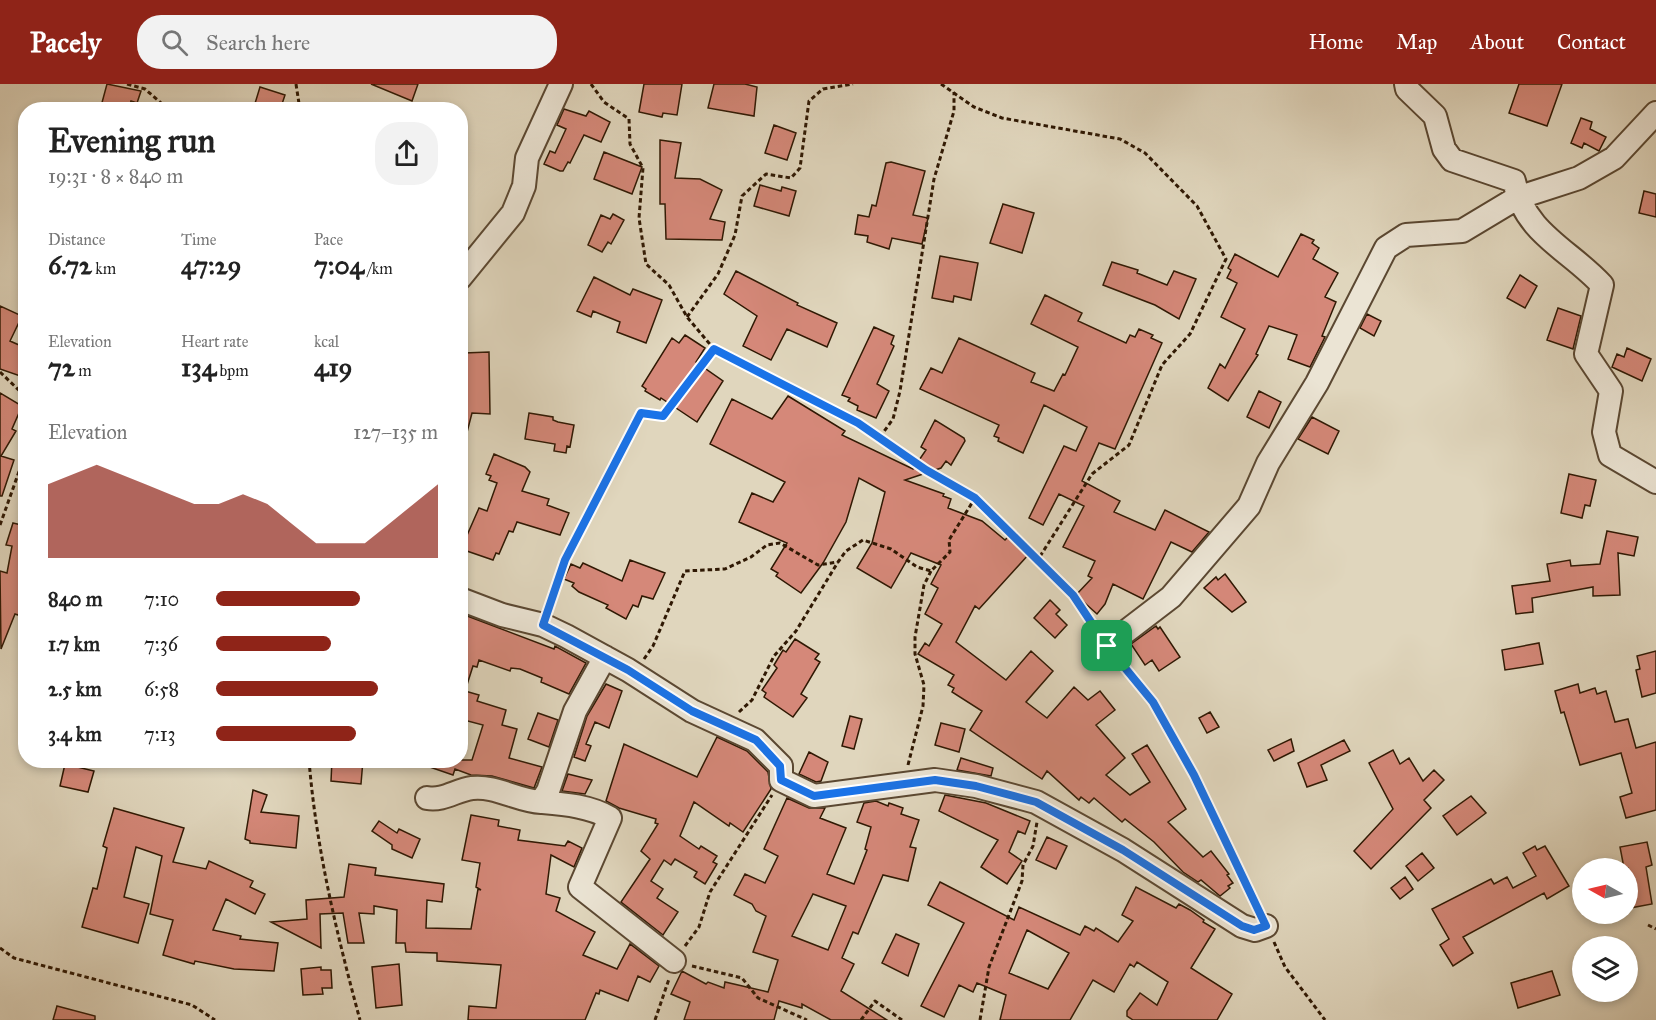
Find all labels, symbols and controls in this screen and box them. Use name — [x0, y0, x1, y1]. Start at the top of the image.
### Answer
search box — [137, 15, 557, 69]
text: Pacely — [30, 25, 101, 60]
icon: search — [158, 26, 191, 59]
text: Search here — [206, 29, 310, 56]
text: Home — [1308, 29, 1363, 55]
text: Map — [1396, 29, 1437, 55]
text: About — [1470, 29, 1524, 55]
text: Contact — [1557, 29, 1626, 55]
text: Evening run — [48, 121, 215, 161]
button: share — [375, 122, 438, 185]
text: 19:31 · 8 × 840 m — [48, 164, 183, 188]
text: Distance — [48, 230, 105, 249]
text: Time — [181, 230, 216, 249]
text: Pace — [314, 230, 343, 249]
text: 6.72 — [48, 249, 92, 281]
text: 47:29 — [181, 249, 242, 281]
text: 7:04 — [314, 249, 364, 281]
text: km — [92, 259, 116, 278]
text: /km — [364, 259, 393, 278]
text: Elevation — [48, 332, 112, 351]
text: Heart rate — [181, 332, 248, 351]
text: kcal — [314, 332, 339, 351]
text: 72 — [48, 351, 75, 383]
text: 134 — [181, 351, 216, 383]
text: 419 — [314, 351, 353, 383]
text: m — [75, 361, 92, 380]
text: bpm — [216, 361, 249, 380]
text: Elevation — [48, 420, 127, 444]
text: 127–135 m — [353, 420, 438, 444]
text: 840 m — [48, 587, 103, 611]
text: 7:10 — [144, 587, 179, 611]
pin — [1081, 620, 1132, 671]
icon: arrive — [1090, 629, 1123, 662]
text: 1.7 km — [48, 632, 100, 656]
text: 7:36 — [144, 632, 178, 656]
text: 2.5 km — [48, 677, 102, 701]
text: 6:58 — [144, 677, 179, 701]
text: 3.4 km — [48, 722, 102, 746]
text: 7:13 — [144, 722, 176, 746]
north arrow — [1572, 858, 1638, 924]
map controls — [1572, 858, 1638, 1002]
button: layers — [1572, 936, 1638, 1002]

